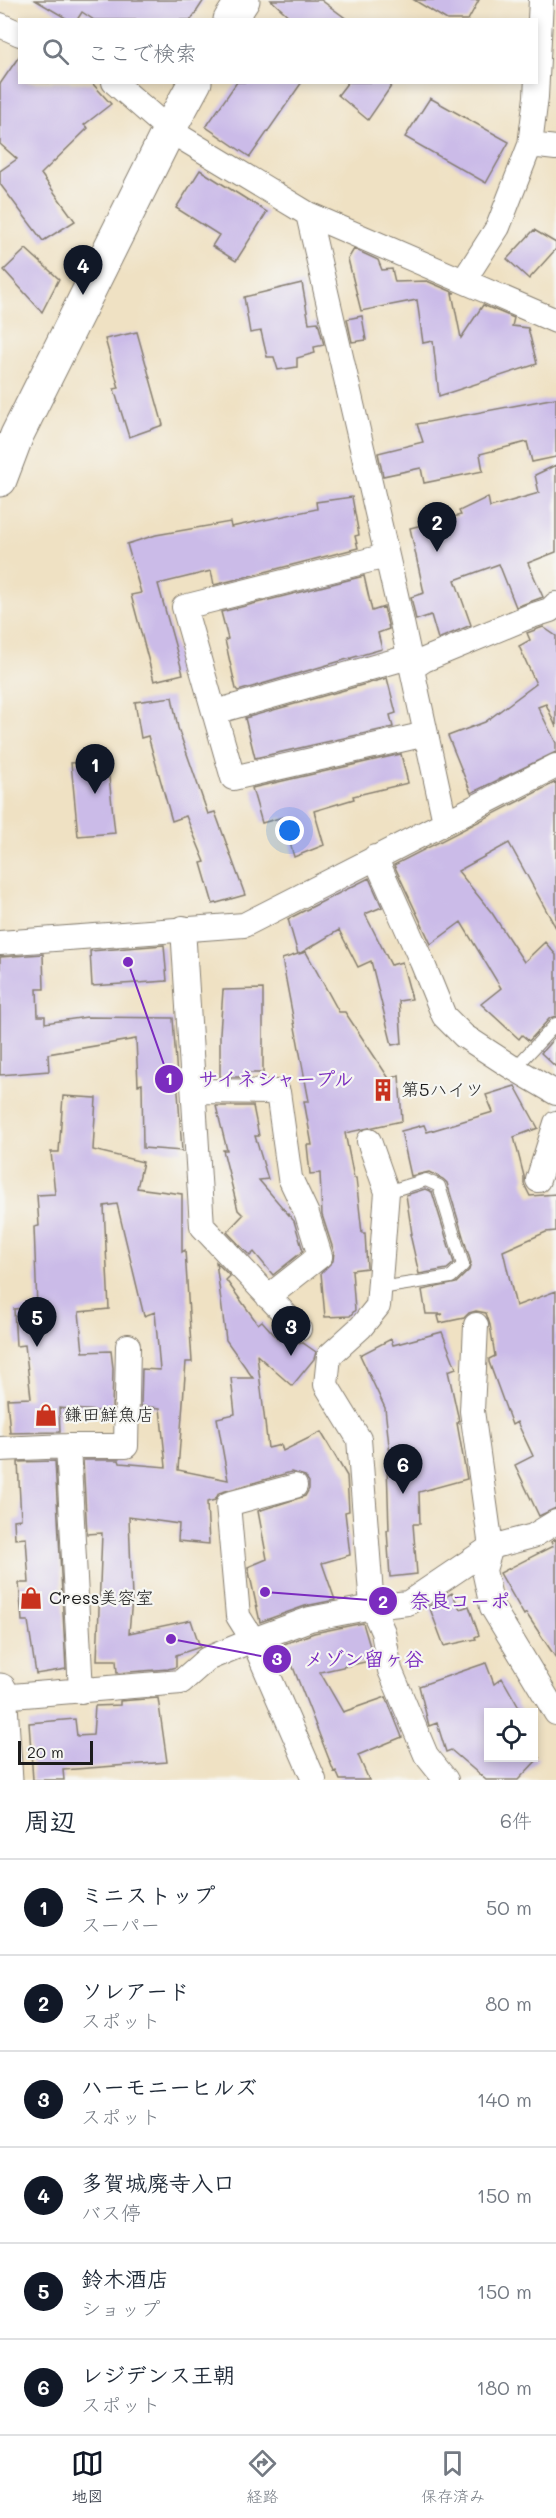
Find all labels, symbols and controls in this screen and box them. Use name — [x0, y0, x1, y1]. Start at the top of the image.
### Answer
search box — [18, 18, 538, 84]
icon: search — [39, 35, 72, 68]
text: ここで検索 — [87, 38, 197, 67]
pin: 4 — [64, 246, 103, 295]
pin: 2 — [418, 502, 456, 552]
pin: 1 — [76, 744, 115, 794]
your location — [275, 816, 304, 845]
callout: サイネシャープル — [154, 1060, 368, 1098]
text: サイネシャープル — [198, 1065, 354, 1091]
text: 1 — [165, 1066, 173, 1090]
building icon: 第5ハイツ — [370, 1077, 396, 1103]
place label: 第5ハイツ — [401, 1077, 484, 1101]
pin: 5 — [18, 1298, 57, 1347]
pin: 3 — [272, 1306, 310, 1356]
shop icon: 鎌田鮮魚店 — [33, 1402, 59, 1428]
place label: 鎌田鮮魚店 — [64, 1402, 154, 1426]
pin: 6 — [384, 1444, 422, 1494]
callout: 奈良コーポ — [368, 1582, 522, 1620]
shop icon: Cress美容室 — [18, 1585, 44, 1611]
place label: Cress美容室 — [49, 1585, 154, 1609]
text: 奈良コーポ — [410, 1587, 510, 1613]
text: 2 — [378, 1589, 388, 1613]
callout: メゾン留ヶ谷 — [262, 1640, 436, 1678]
text: メゾン留ヶ谷 — [304, 1645, 424, 1671]
text: 3 — [272, 1646, 283, 1670]
map controls — [484, 1708, 538, 1762]
button: locate — [484, 1708, 538, 1762]
scale bar — [18, 1738, 93, 1766]
text: 20 m — [27, 1741, 64, 1762]
text: 周辺 — [24, 1804, 76, 1838]
text: 6件 — [500, 1807, 532, 1833]
text: ミニストップ — [81, 1880, 215, 1909]
text: 1 — [39, 1894, 48, 1920]
text: 50 m — [486, 1894, 532, 1920]
text: スーパー — [81, 1911, 160, 1937]
text: ソレアード — [81, 1976, 190, 2005]
text: 2 — [38, 1990, 49, 2016]
text: 80 m — [485, 1990, 532, 2016]
text: スポット — [81, 2007, 161, 2033]
text: ハーモニーヒルズ — [81, 2072, 257, 2101]
text: 3 — [38, 2086, 50, 2112]
text: 140 m — [477, 2086, 532, 2112]
text: スポット — [81, 2103, 161, 2129]
text: 多賀城廃寺入口 — [81, 2168, 235, 2197]
text: 4 — [37, 2182, 50, 2208]
text: 150 m — [477, 2182, 532, 2208]
text: バス停 — [81, 2199, 141, 2225]
text: 鈴木酒店 — [81, 2264, 169, 2293]
text: 5 — [38, 2278, 49, 2304]
text: 150 m — [477, 2278, 532, 2304]
text: ショップ — [81, 2295, 160, 2321]
text: レジデンス王朝 — [81, 2360, 235, 2389]
text: 6 — [37, 2374, 50, 2400]
text: 180 m — [476, 2374, 532, 2400]
text: スポット — [81, 2391, 161, 2417]
tab: 地図 — [71, 2447, 104, 2507]
tab: 経路 — [246, 2447, 279, 2507]
tab: 保存済み — [421, 2447, 485, 2507]

